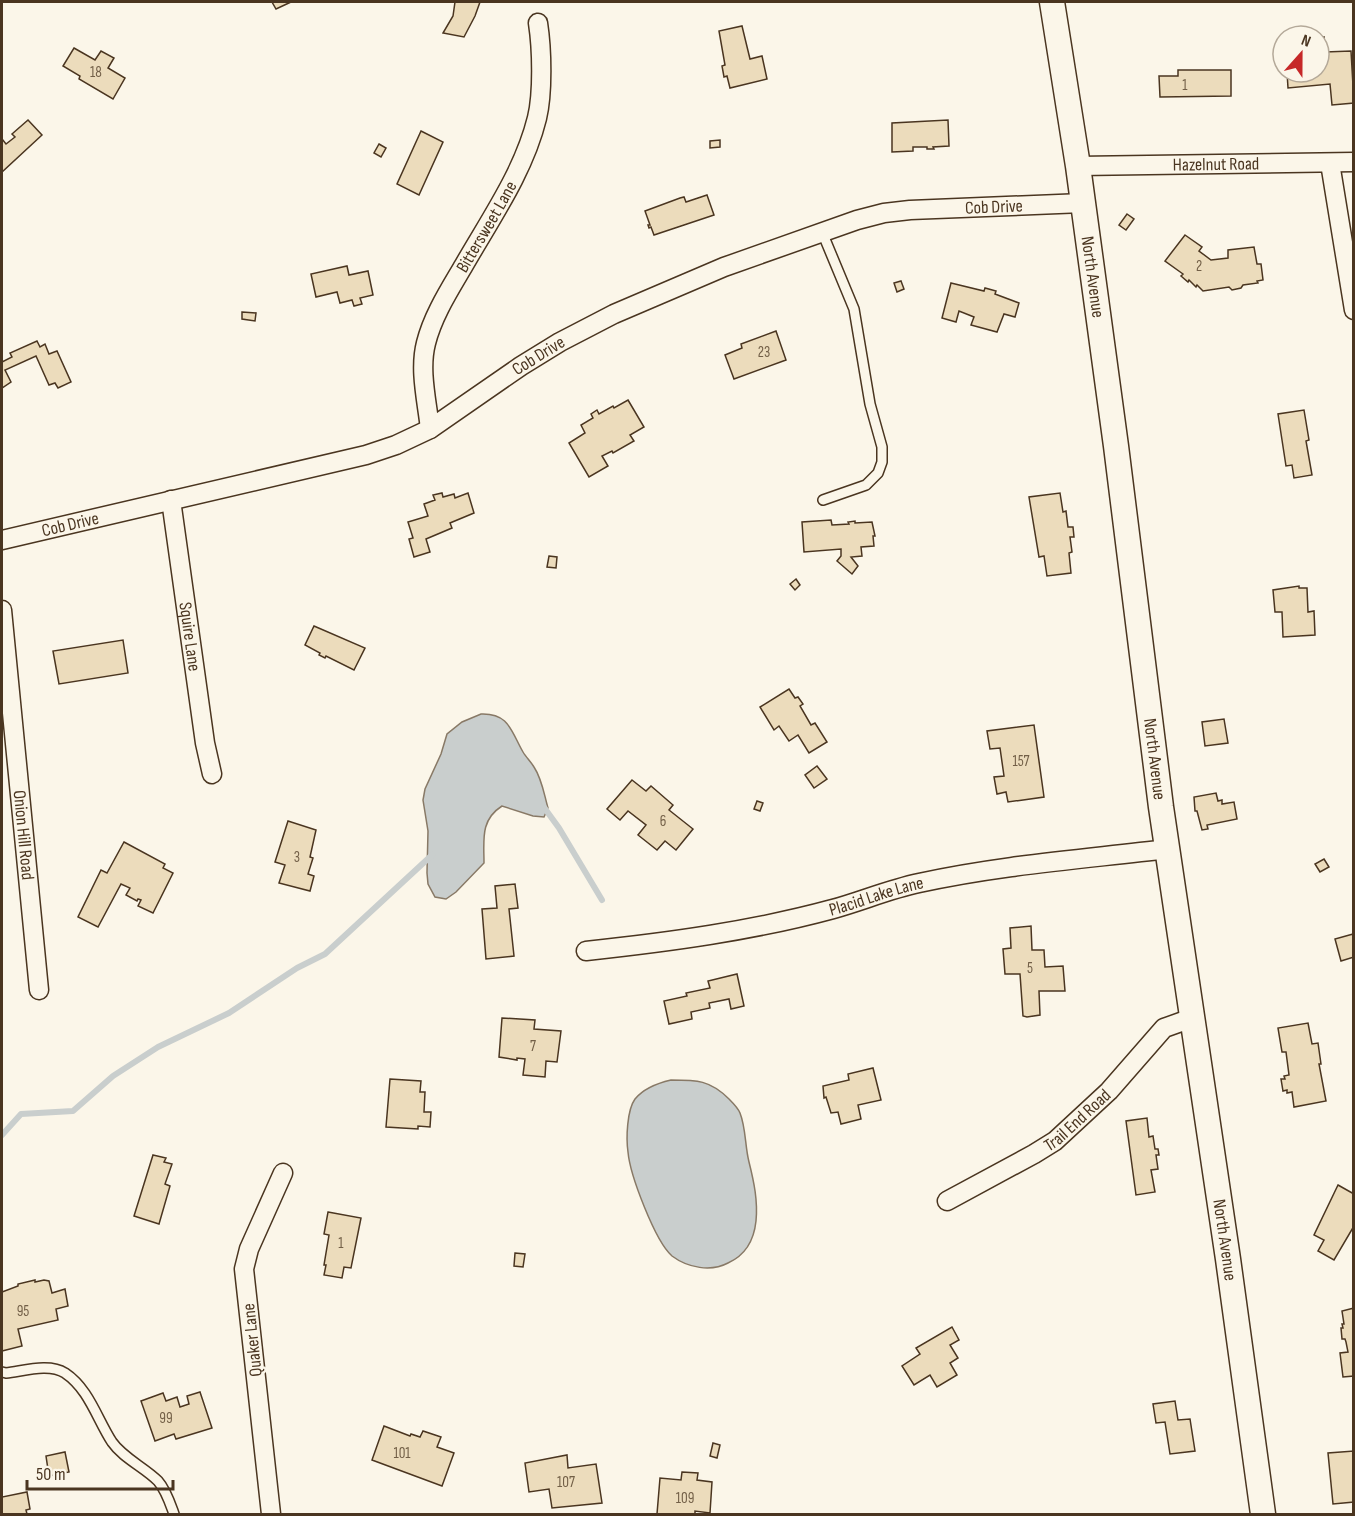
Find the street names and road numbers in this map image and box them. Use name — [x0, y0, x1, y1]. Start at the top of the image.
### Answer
street label: Hazelnut Road — [1173, 153, 1259, 176]
street label: Bittersweet Lane — [452, 178, 522, 276]
street label: Cob Drive — [965, 195, 1023, 219]
street label: North Avenue — [1077, 235, 1108, 319]
street label: Cob Drive — [508, 332, 569, 380]
street label: Cob Drive — [40, 508, 101, 541]
street label: Squire Lane — [174, 601, 205, 673]
street label: North Avenue — [1139, 717, 1170, 801]
street label: Onion Hill Road — [9, 789, 38, 881]
street label: Placid Lake Lane — [827, 872, 925, 921]
street label: Trail End Road — [1040, 1085, 1115, 1156]
street label: North Avenue — [1208, 1198, 1241, 1282]
street label: Quaker Lane — [238, 1302, 267, 1378]

